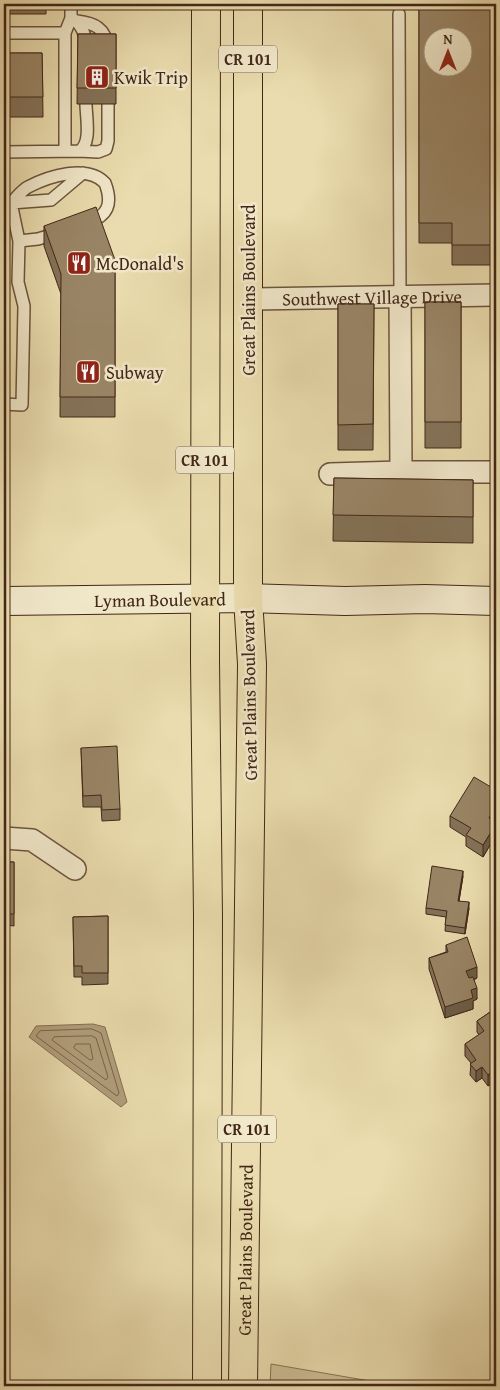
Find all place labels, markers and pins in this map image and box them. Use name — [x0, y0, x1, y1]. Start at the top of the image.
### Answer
building icon: Kwik Trip — [84, 64, 110, 90]
place label: Kwik Trip — [114, 64, 188, 91]
restaurant icon: McDonald's — [66, 250, 92, 276]
place label: McDonald's — [96, 250, 184, 277]
restaurant icon: Subway — [75, 359, 101, 385]
place label: Subway — [106, 359, 164, 386]

